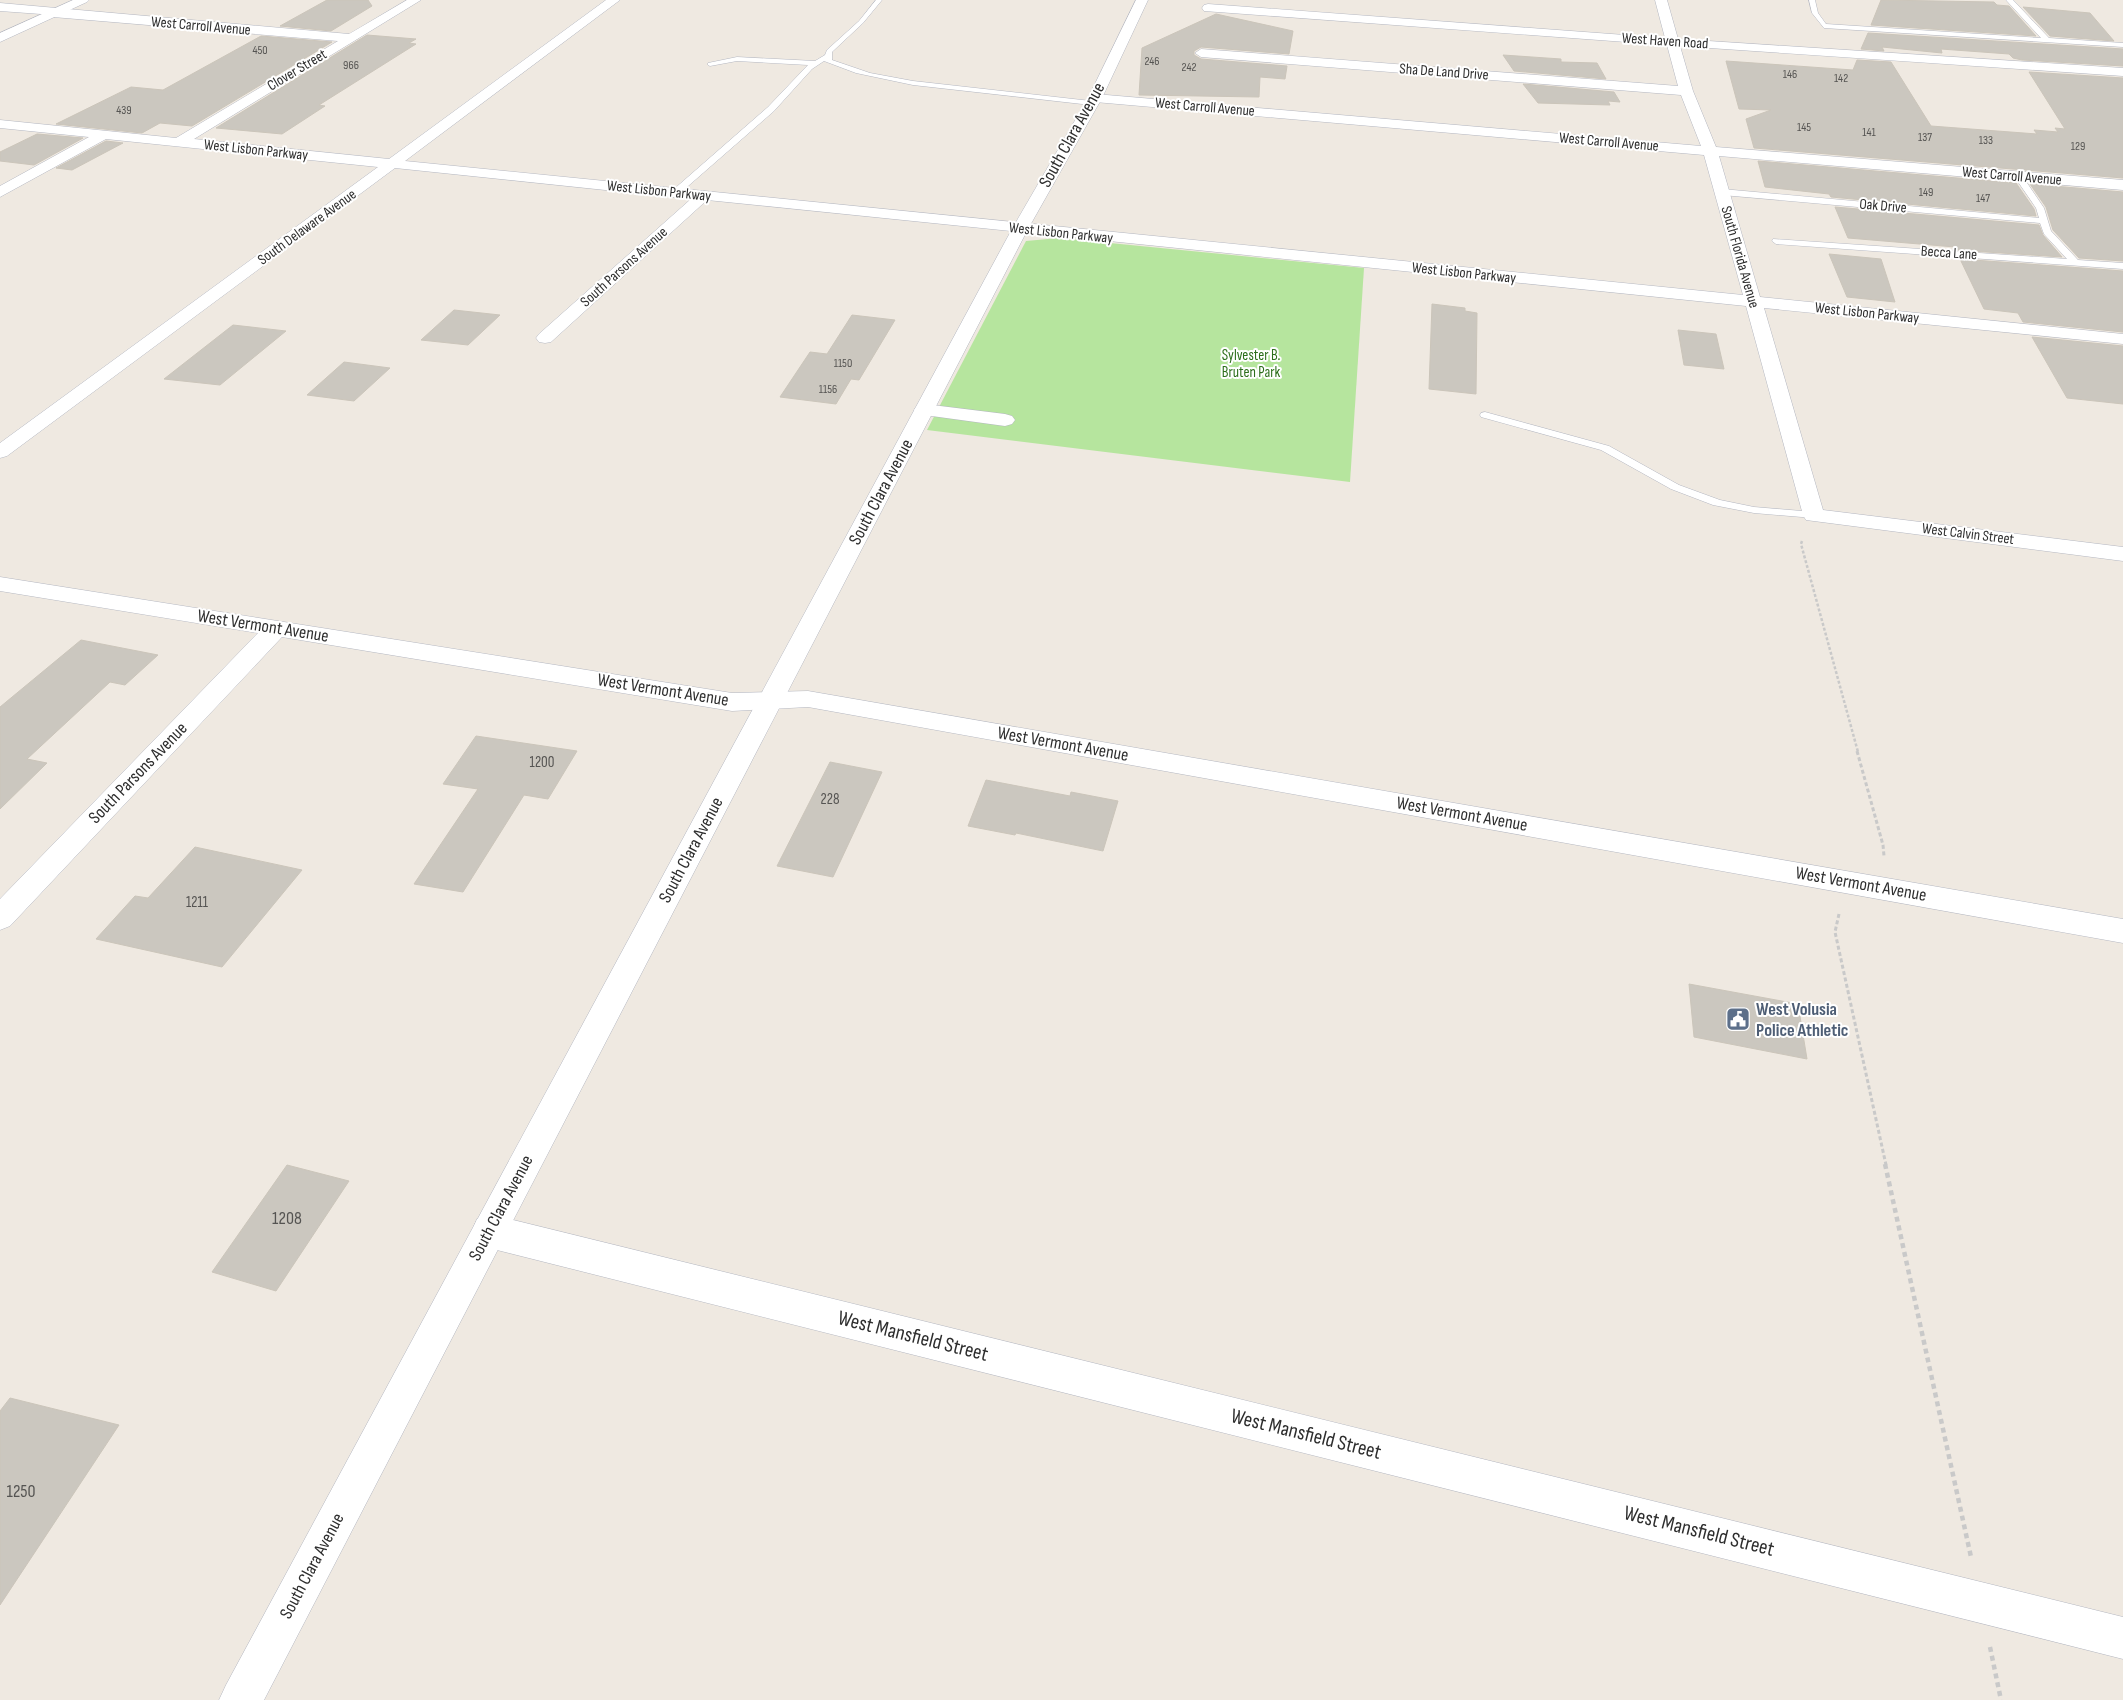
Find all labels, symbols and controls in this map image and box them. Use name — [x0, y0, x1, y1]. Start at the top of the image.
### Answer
street label: West Carroll Avenue — [150, 12, 252, 40]
street label: West Haven Road — [1621, 28, 1709, 54]
house number: 450 — [252, 43, 268, 58]
street label: Clover Street — [264, 45, 331, 95]
house number: 246 — [1144, 54, 1160, 69]
house number: 966 — [343, 58, 359, 73]
street label: Sha De Land Drive — [1399, 59, 1489, 85]
house number: 242 — [1182, 60, 1196, 75]
house number: 146 — [1783, 67, 1797, 82]
house number: 142 — [1834, 71, 1848, 86]
street label: South Clara Avenue — [1035, 79, 1109, 191]
street label: West Carroll Avenue — [1154, 93, 1256, 121]
house number: 439 — [116, 103, 132, 118]
house number: 145 — [1797, 120, 1811, 135]
house number: 141 — [1862, 125, 1877, 140]
street label: West Carroll Avenue — [1558, 128, 1660, 156]
house number: 137 — [1918, 130, 1932, 145]
house number: 133 — [1979, 133, 1993, 148]
street label: West Lisbon Parkway — [203, 135, 309, 165]
house number: 129 — [2071, 139, 2085, 154]
street label: West Carroll Avenue — [1961, 162, 2063, 190]
street label: West Lisbon Parkway — [606, 176, 712, 206]
street label: South Delaware Avenue — [254, 185, 360, 269]
house number: 149 — [1919, 185, 1933, 200]
house number: 147 — [1976, 191, 1990, 206]
street label: Oak Drive — [1859, 194, 1907, 218]
street label: South Florida Avenue — [1716, 204, 1764, 310]
street label: West Lisbon Parkway — [1008, 218, 1114, 248]
street label: South Parsons Avenue — [576, 223, 672, 311]
street label: Becca Lane — [1920, 242, 1978, 264]
street label: West Lisbon Parkway — [1411, 258, 1517, 288]
street label: West Lisbon Parkway — [1814, 298, 1920, 328]
park label: Sylvester B. Bruten Park — [1222, 346, 1281, 382]
house number: 1150 — [834, 356, 852, 371]
house number: 1156 — [819, 382, 837, 397]
street label: South Clara Avenue — [844, 436, 918, 548]
street label: West Calvin Street — [1921, 519, 2015, 549]
street label: West Vermont Avenue — [196, 605, 330, 647]
street label: West Vermont Avenue — [596, 669, 730, 711]
street label: South Parsons Avenue — [84, 718, 192, 828]
street label: West Vermont Avenue — [996, 722, 1130, 766]
house number: 1200 — [530, 753, 554, 772]
house number: 228 — [821, 790, 839, 809]
street label: West Vermont Avenue — [1395, 792, 1529, 836]
street label: South Clara Avenue — [654, 794, 728, 906]
street label: West Vermont Avenue — [1794, 862, 1928, 906]
house number: 1211 — [186, 893, 209, 912]
place label: West Volusia Police Athletic — [1756, 999, 1848, 1041]
public building icon: West Volusia Police Athletic — [1725, 1006, 1751, 1032]
street label: South Clara Avenue — [464, 1152, 538, 1264]
house number: 1208 — [272, 1208, 302, 1229]
street label: West Mansfield Street — [835, 1305, 991, 1367]
street label: West Mansfield Street — [1228, 1403, 1384, 1465]
house number: 1250 — [6, 1481, 36, 1502]
street label: West Mansfield Street — [1621, 1500, 1777, 1562]
street label: South Clara Avenue — [275, 1510, 349, 1622]

